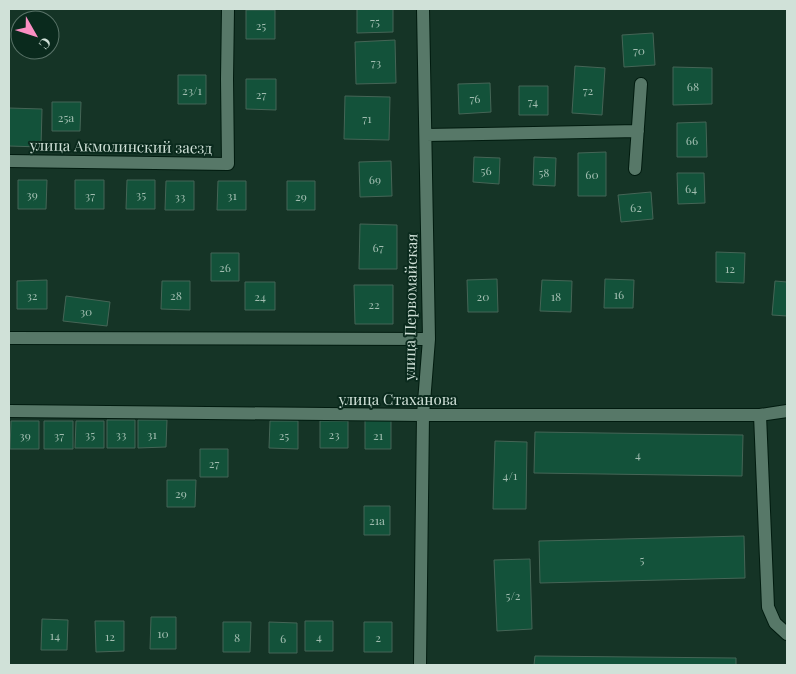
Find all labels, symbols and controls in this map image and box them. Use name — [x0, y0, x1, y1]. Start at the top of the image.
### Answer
north arrow — [10, 10, 60, 60]
house number: 75 — [370, 13, 380, 29]
house number: 25 — [256, 17, 266, 33]
text: С — [35, 34, 56, 53]
house number: 70 — [633, 42, 645, 58]
house number: 73 — [371, 54, 381, 70]
house number: 68 — [687, 78, 699, 94]
house number: 23/1 — [182, 82, 203, 98]
house number: 72 — [583, 82, 594, 98]
house number: 27 — [256, 86, 266, 102]
house number: 76 — [469, 90, 481, 106]
house number: 74 — [528, 93, 538, 109]
house number: 25а — [58, 109, 74, 125]
house number: 71 — [362, 110, 372, 126]
house number: 66 — [686, 132, 698, 148]
street label: улица Акмолинский заезд — [29, 134, 213, 158]
house number: 56 — [480, 162, 492, 178]
house number: 58 — [538, 164, 550, 180]
house number: 60 — [585, 166, 599, 182]
house number: 69 — [369, 171, 381, 187]
house number: 64 — [685, 180, 697, 196]
house number: 39 — [26, 186, 38, 202]
house number: 35 — [136, 186, 146, 202]
house number: 37 — [85, 187, 95, 203]
house number: 31 — [227, 187, 237, 203]
house number: 33 — [175, 188, 185, 204]
house number: 29 — [295, 188, 307, 204]
house number: 62 — [630, 199, 642, 215]
street label: улица Первомайская — [399, 233, 421, 382]
house number: 67 — [372, 239, 384, 255]
house number: 26 — [219, 259, 231, 275]
house number: 12 — [725, 260, 735, 276]
house number: 16 — [614, 286, 624, 302]
house number: 32 — [26, 287, 38, 303]
house number: 28 — [170, 287, 182, 303]
house number: 24 — [254, 288, 266, 304]
house number: 20 — [477, 288, 489, 304]
house number: 18 — [551, 288, 561, 304]
house number: 22 — [368, 296, 380, 312]
house number: 30 — [80, 303, 92, 319]
street label: улица Стаханова — [338, 389, 458, 409]
house number: 35 — [85, 426, 95, 442]
house number: 33 — [116, 426, 126, 442]
house number: 31 — [147, 426, 157, 442]
house number: 23 — [328, 426, 340, 442]
house number: 39 — [19, 427, 31, 443]
house number: 37 — [54, 427, 64, 443]
house number: 25 — [279, 427, 289, 443]
house number: 21 — [373, 427, 384, 443]
house number: 4 — [635, 446, 641, 462]
house number: 27 — [209, 455, 219, 471]
house number: 4/1 — [503, 467, 518, 483]
house number: 29 — [175, 485, 187, 501]
house number: 21а — [369, 512, 385, 528]
house number: 5 — [640, 551, 645, 567]
house number: 5/2 — [506, 587, 521, 603]
house number: 10 — [157, 625, 169, 641]
house number: 14 — [50, 627, 60, 643]
house number: 12 — [105, 628, 115, 644]
house number: 4 — [316, 628, 322, 644]
house number: 8 — [234, 629, 240, 645]
house number: 2 — [375, 629, 381, 645]
house number: 6 — [280, 630, 286, 646]

